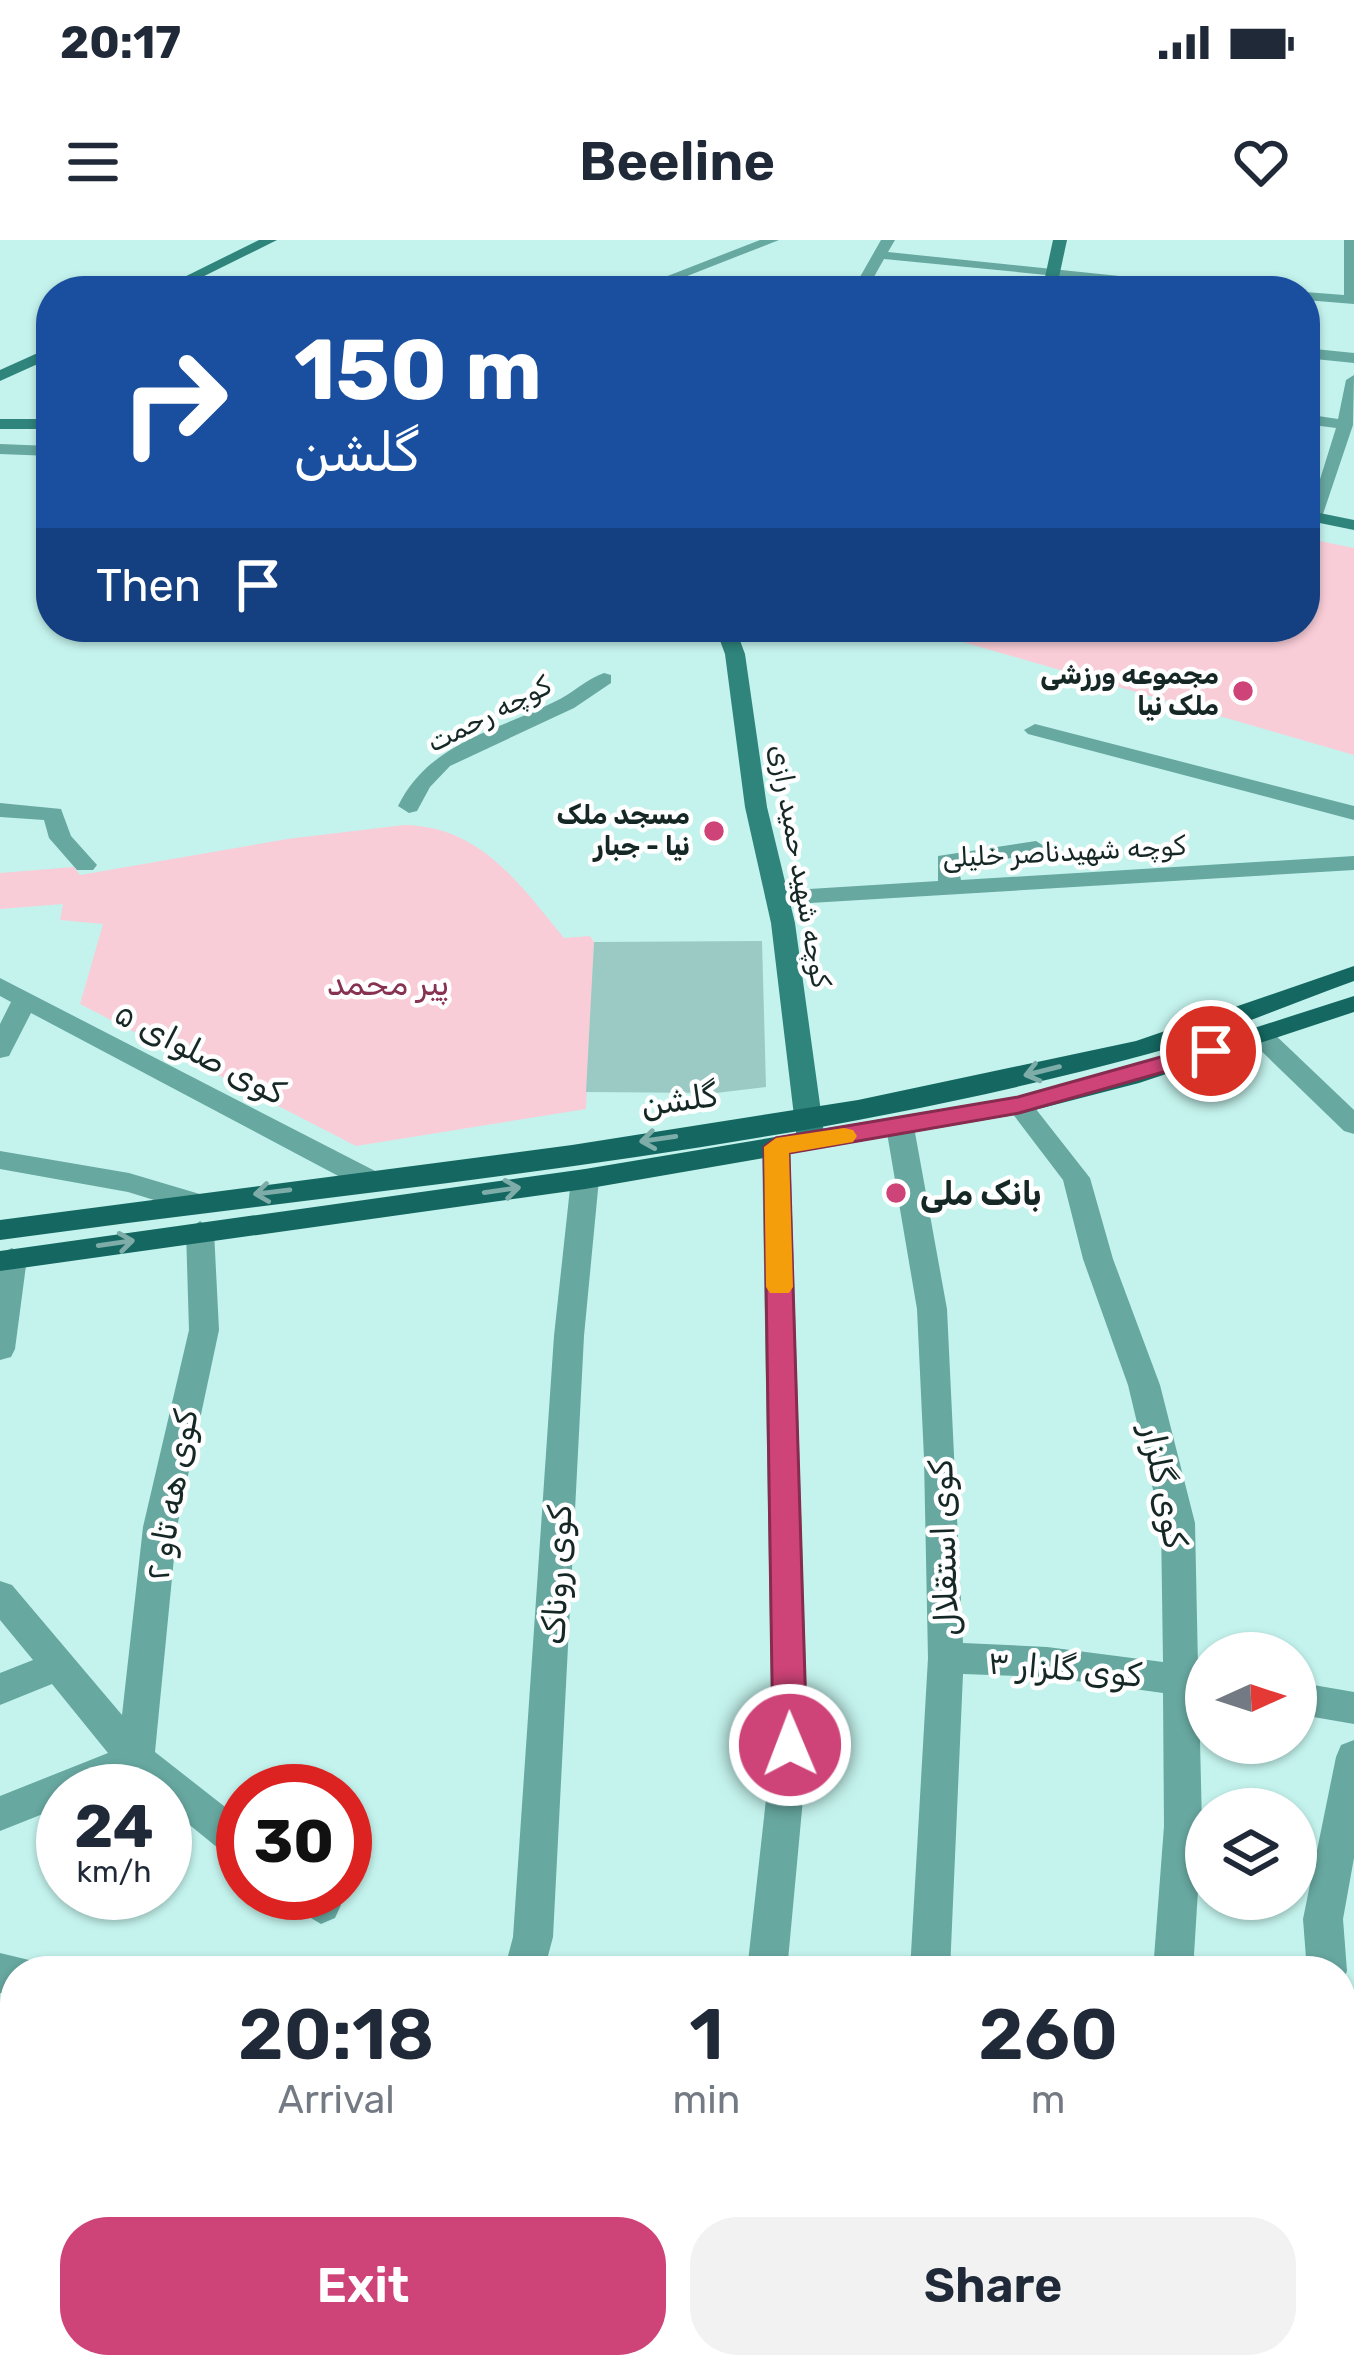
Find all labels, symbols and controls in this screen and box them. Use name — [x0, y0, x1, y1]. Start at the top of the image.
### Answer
text: 20:17 — [60, 16, 181, 69]
icon: menu — [60, 129, 126, 195]
icon: heart — [1228, 129, 1294, 195]
text: Beeline — [579, 130, 775, 194]
text: 150 m — [294, 320, 542, 420]
icon: right — [96, 324, 252, 480]
text: گلشن — [294, 421, 419, 485]
icon: arrive — [225, 552, 291, 618]
text: Then — [96, 559, 201, 612]
place label: مجموعه ورزشی ملک نیا — [1040, 659, 1219, 722]
street label: کوچه رحمت — [422, 669, 556, 759]
marker: مجموعه ورزشی ملک نیا — [1230, 678, 1256, 704]
street label: کوچه شهید حمید رازی — [763, 742, 837, 990]
place label: مسجد ملک نیا - جبار — [557, 799, 690, 862]
marker: مسجد ملک نیا - جبار — [701, 818, 727, 844]
street label: کوچه شهیدناصر خلیلی — [941, 830, 1187, 874]
park label: پیر محمد — [327, 964, 449, 1006]
street label: کوی صلوای ۵ — [108, 993, 292, 1113]
pin — [1160, 1000, 1262, 1102]
icon: arrive — [1178, 1018, 1244, 1084]
one-way arrow — [1024, 1061, 1062, 1083]
street label: گلشن — [639, 1075, 720, 1124]
one-way arrow — [640, 1128, 679, 1151]
place label: بانک ملی — [920, 1174, 1042, 1213]
one-way arrow — [482, 1179, 521, 1201]
marker: بانک ملی — [883, 1180, 909, 1206]
one-way arrow — [253, 1182, 292, 1204]
one-way arrow — [96, 1231, 135, 1254]
street label: کوی هه تاو ۲ — [137, 1406, 207, 1584]
street label: کوی گلزار — [1132, 1419, 1196, 1551]
street label: کوی استقلال — [921, 1459, 967, 1637]
street label: کوی روناک — [533, 1504, 581, 1646]
north arrow — [1185, 1632, 1317, 1764]
map controls — [1185, 1632, 1317, 1920]
street label: کوی گلزار ۳ — [986, 1642, 1144, 1696]
position arrow — [727, 1682, 853, 1808]
speed limit sign: 30 — [216, 1764, 372, 1920]
button: layers — [1185, 1788, 1317, 1920]
text: 24 — [74, 1791, 154, 1862]
text: km/h — [77, 1854, 151, 1890]
text: 20:18 — [238, 1992, 435, 2077]
text: 1 — [689, 1992, 724, 2077]
text: 260 — [978, 1992, 1118, 2077]
text: Arrival — [278, 2077, 395, 2123]
text: min — [673, 2077, 740, 2123]
text: m — [1031, 2077, 1065, 2123]
button: Exit — [60, 2217, 666, 2355]
button: Share — [690, 2217, 1296, 2355]

